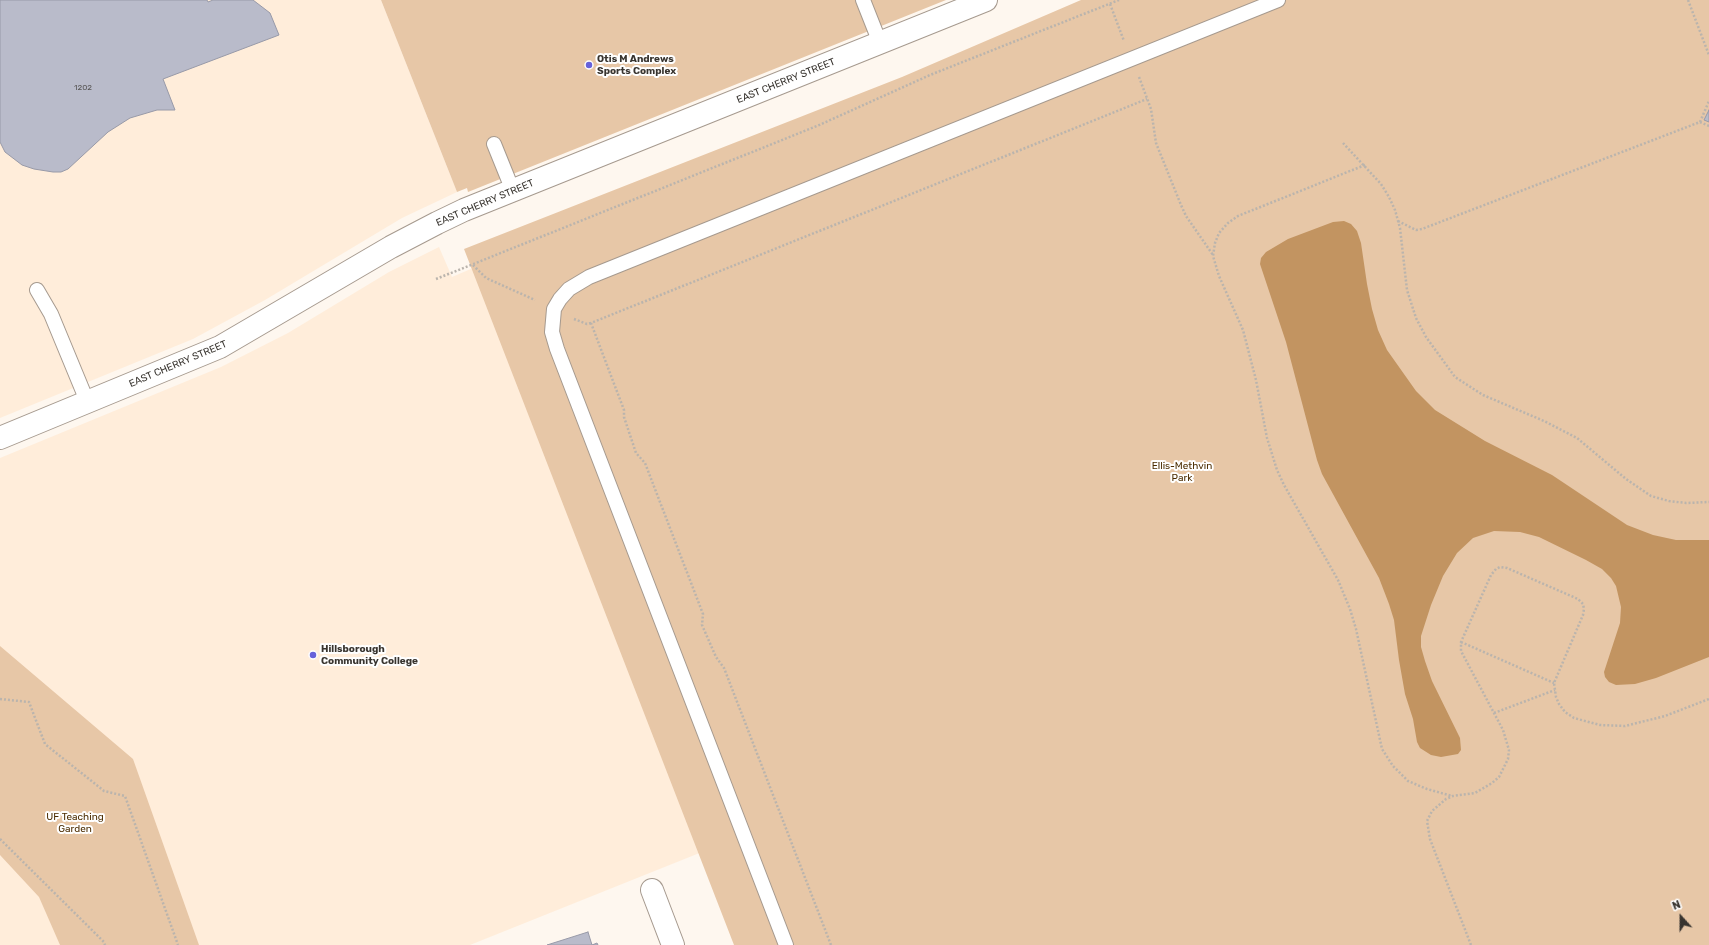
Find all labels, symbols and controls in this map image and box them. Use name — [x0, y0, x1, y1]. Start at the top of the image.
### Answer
place label: Otis M Andrews Sports Complex — [597, 53, 676, 76]
street label: EAST CHERRY STREET — [735, 56, 837, 106]
marker: Otis M Andrews Sports Complex — [584, 60, 594, 70]
house number: 1202 — [74, 83, 92, 93]
street label: EAST CHERRY STREET — [434, 177, 536, 229]
street label: EAST CHERRY STREET — [127, 338, 229, 390]
park label: Ellis-Methvin Park — [1152, 460, 1212, 484]
place label: Hillsborough Community College — [321, 643, 418, 666]
marker: Hillsborough Community College — [308, 650, 318, 660]
park label: UF Teaching Garden — [46, 811, 104, 834]
north arrow — [1661, 897, 1701, 937]
text: N — [1670, 898, 1683, 913]

